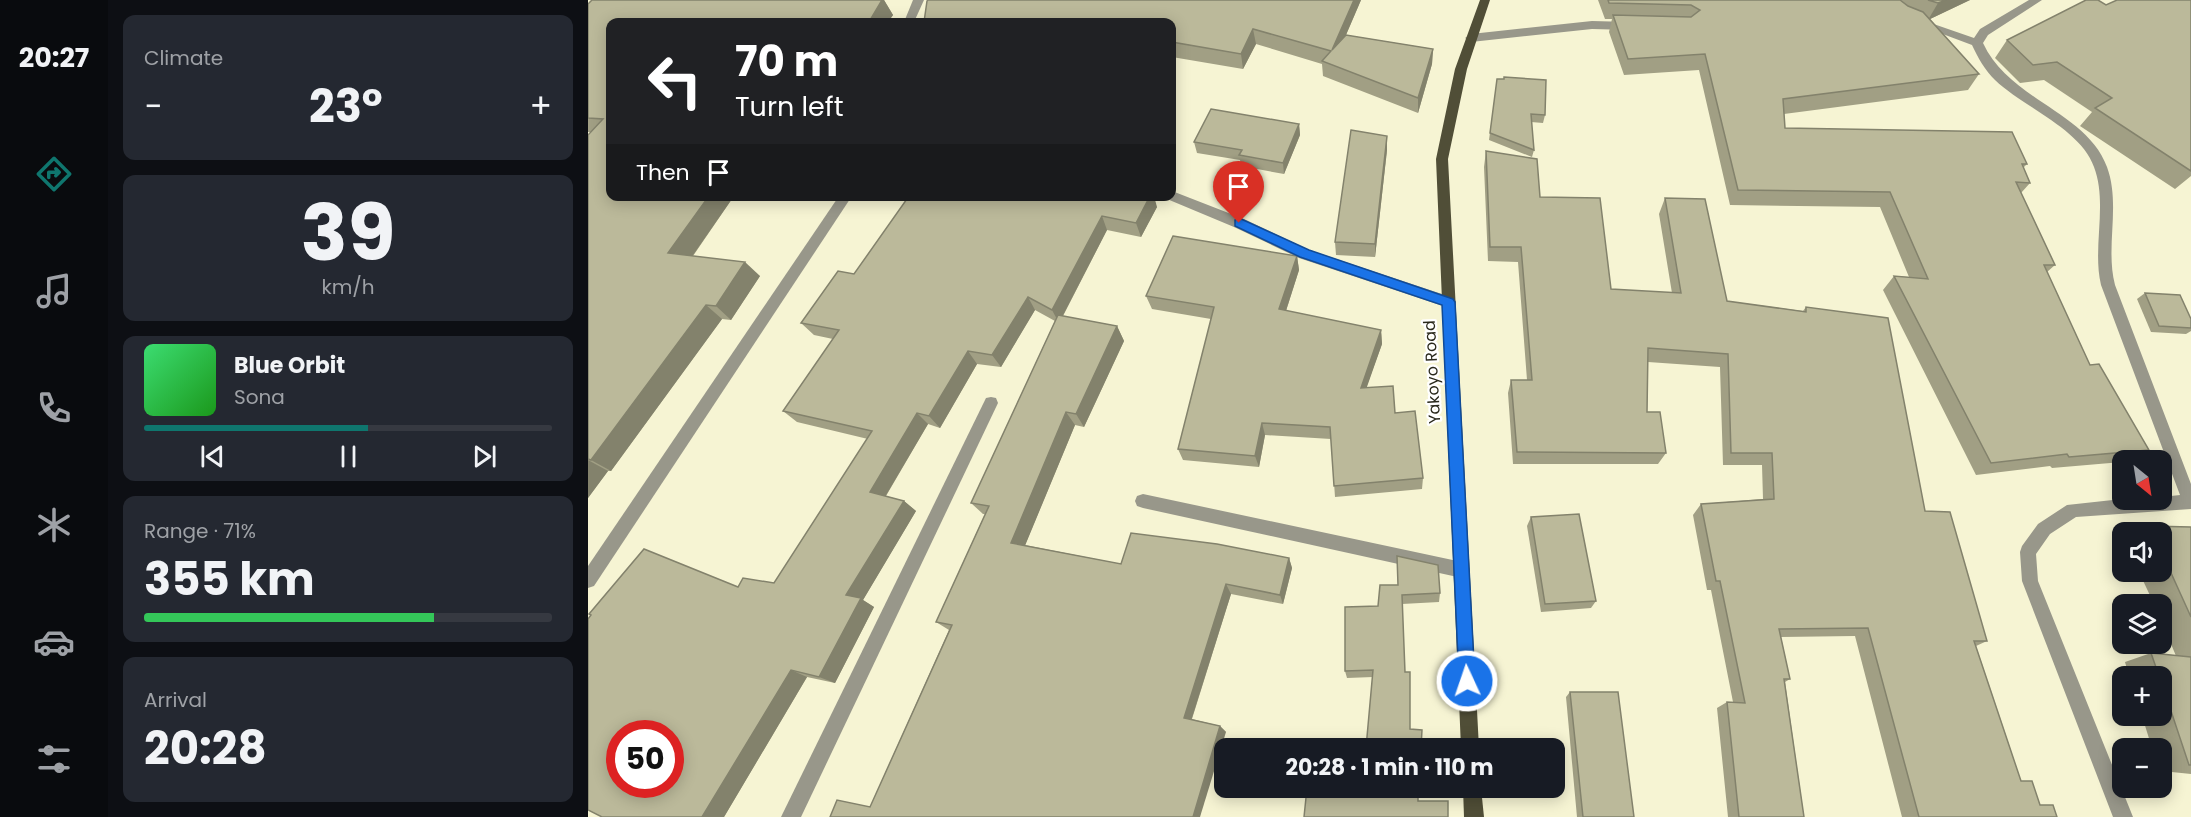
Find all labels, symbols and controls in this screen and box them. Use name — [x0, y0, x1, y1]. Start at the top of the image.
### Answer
text: 70 m — [735, 32, 838, 91]
text: 20:27 — [19, 39, 89, 76]
icon: left — [636, 42, 714, 120]
text: Climate — [144, 44, 223, 72]
text: 23° — [309, 75, 383, 138]
text: − — [144, 83, 162, 130]
text: + — [529, 83, 552, 130]
text: Turn left — [735, 88, 844, 125]
icon: directions — [33, 153, 75, 195]
icon: arrive — [702, 156, 735, 189]
text: Then — [636, 157, 690, 188]
pin — [1213, 161, 1264, 223]
icon: arrive — [1222, 170, 1255, 203]
text: 39 — [300, 178, 396, 287]
icon: music — [33, 270, 75, 312]
text: km/h — [321, 273, 375, 301]
street label: Yakoyo Road — [1418, 320, 1446, 424]
text: Blue Orbit — [234, 350, 345, 381]
text: Sona — [234, 383, 285, 411]
icon: phone — [33, 387, 75, 429]
icon: previous — [196, 440, 229, 473]
icon: pause — [332, 440, 365, 473]
icon: next — [468, 440, 501, 473]
north arrow — [2112, 450, 2172, 510]
map controls — [2112, 450, 2172, 798]
icon: climate — [33, 504, 75, 546]
text: Range · 71% — [144, 517, 256, 545]
button: sound — [2112, 522, 2172, 582]
text: 355 km — [144, 548, 315, 611]
button: layers — [2112, 594, 2172, 654]
icon: car — [33, 621, 75, 663]
position arrow — [1435, 649, 1499, 713]
button: + — [2112, 666, 2172, 726]
text: Arrival — [144, 686, 207, 714]
text: 20:28 — [144, 717, 267, 780]
speed limit sign: 50 — [606, 720, 684, 798]
icon: filters — [33, 738, 75, 780]
button: − — [2112, 738, 2172, 798]
text: 20:28 · 1 min · 110 m — [1285, 752, 1494, 783]

